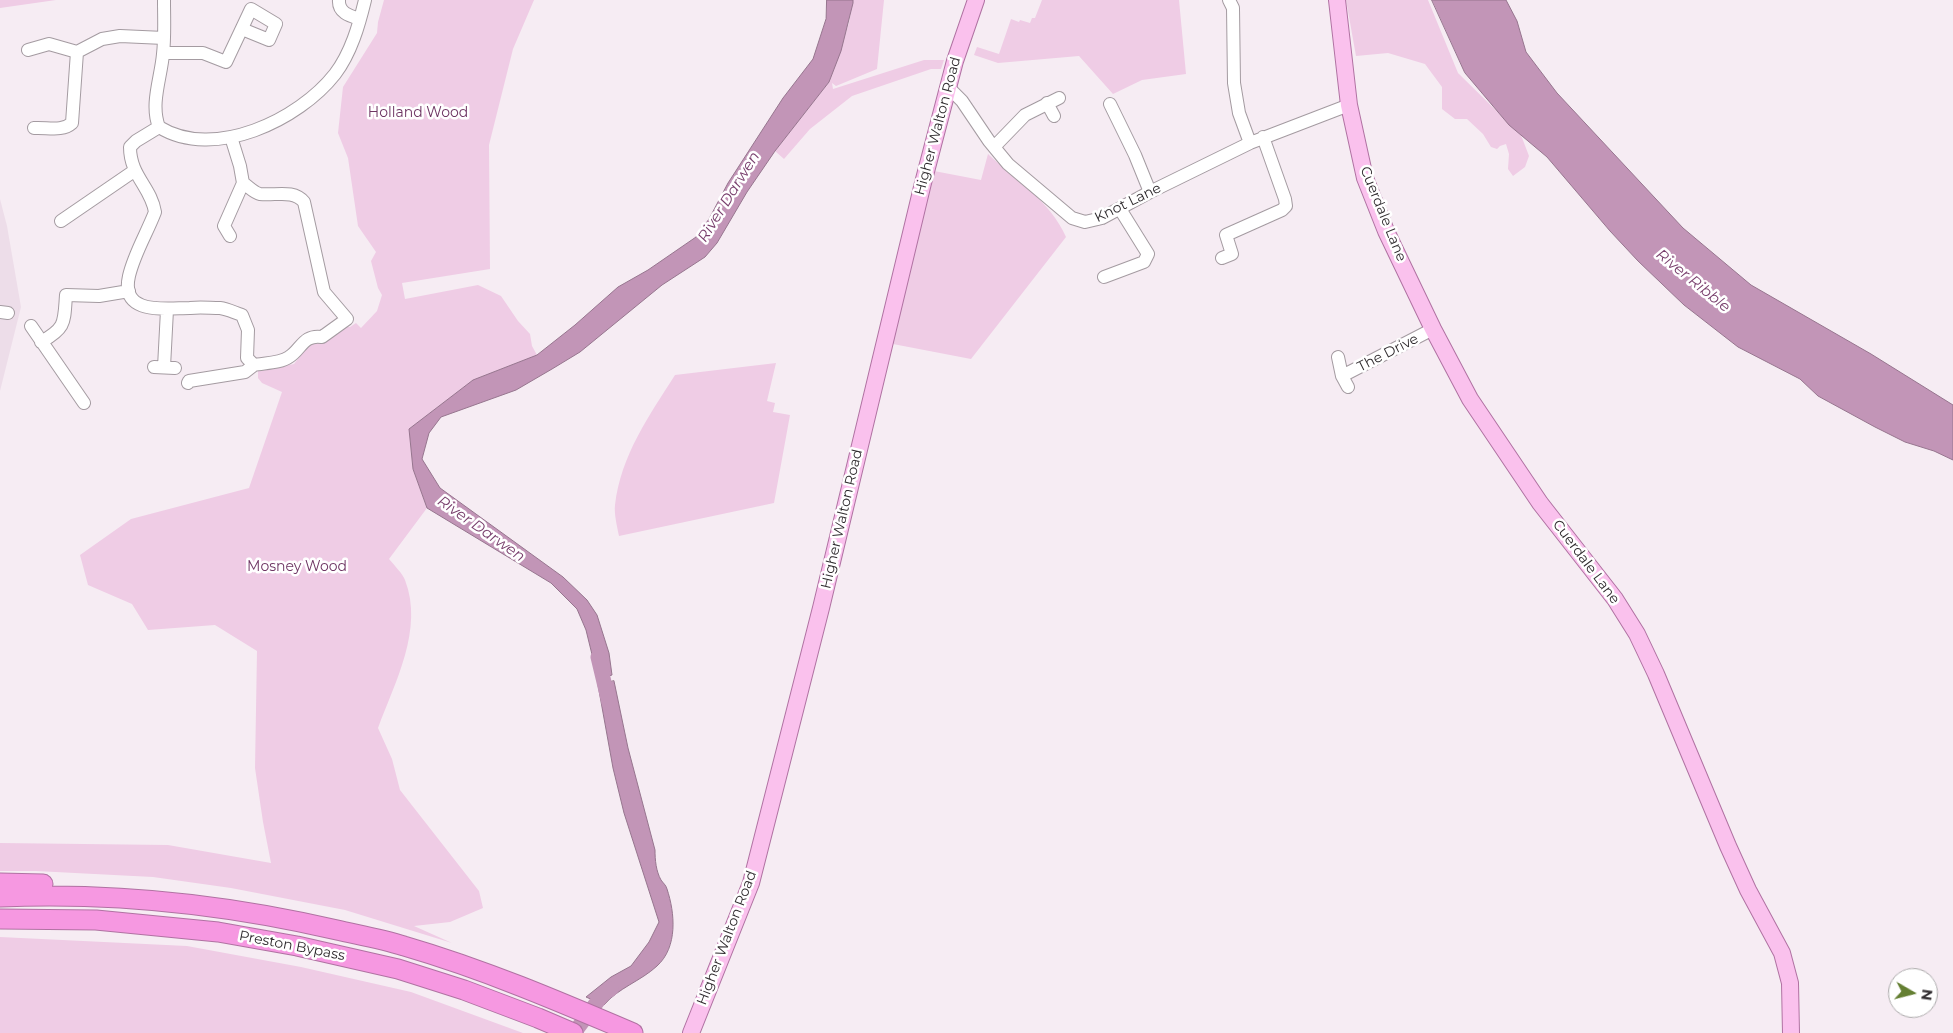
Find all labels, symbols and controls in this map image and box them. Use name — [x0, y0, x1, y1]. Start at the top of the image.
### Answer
street label: Higher Walton Road — [911, 55, 965, 197]
park label: Holland Wood — [368, 105, 468, 121]
water label: River Darwen — [694, 149, 764, 245]
street label: Cuerdale Lane — [1356, 164, 1410, 264]
street label: Knot Lane — [1092, 180, 1164, 226]
water label: River Ribble — [1652, 246, 1734, 316]
street label: The Drive — [1355, 330, 1421, 376]
street label: Higher Walton Road — [818, 448, 866, 590]
water label: River Darwen — [434, 492, 528, 566]
street label: Cuerdale Lane — [1549, 517, 1623, 607]
park label: Mosney Wood — [247, 559, 347, 575]
street label: Higher Walton Road — [694, 868, 760, 1008]
street label: Preston Bypass — [238, 928, 346, 964]
north arrow — [1888, 968, 1938, 1018]
text: N — [1917, 988, 1937, 1002]

